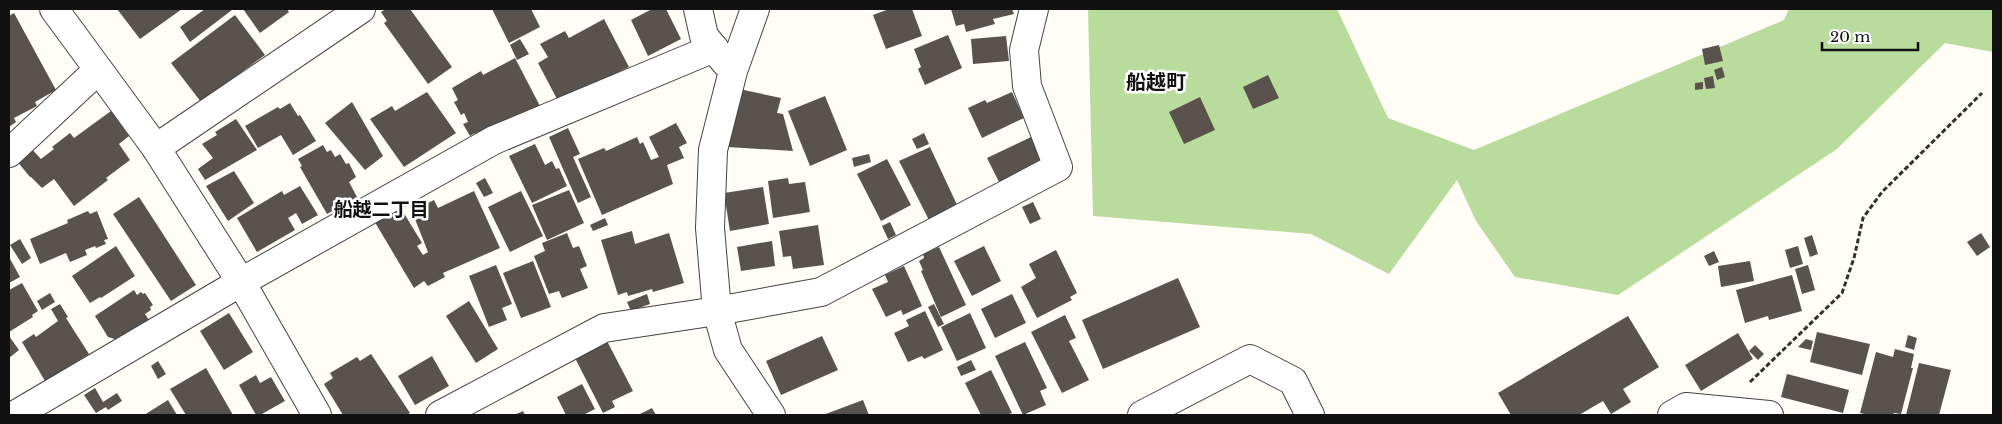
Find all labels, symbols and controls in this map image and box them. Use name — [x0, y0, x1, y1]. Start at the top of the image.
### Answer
scale bar — [1822, 20, 1918, 52]
text: 20 m — [1830, 27, 1870, 46]
district label: 船越町 — [1126, 70, 1186, 94]
district label: 船越二丁目 — [333, 198, 429, 221]

